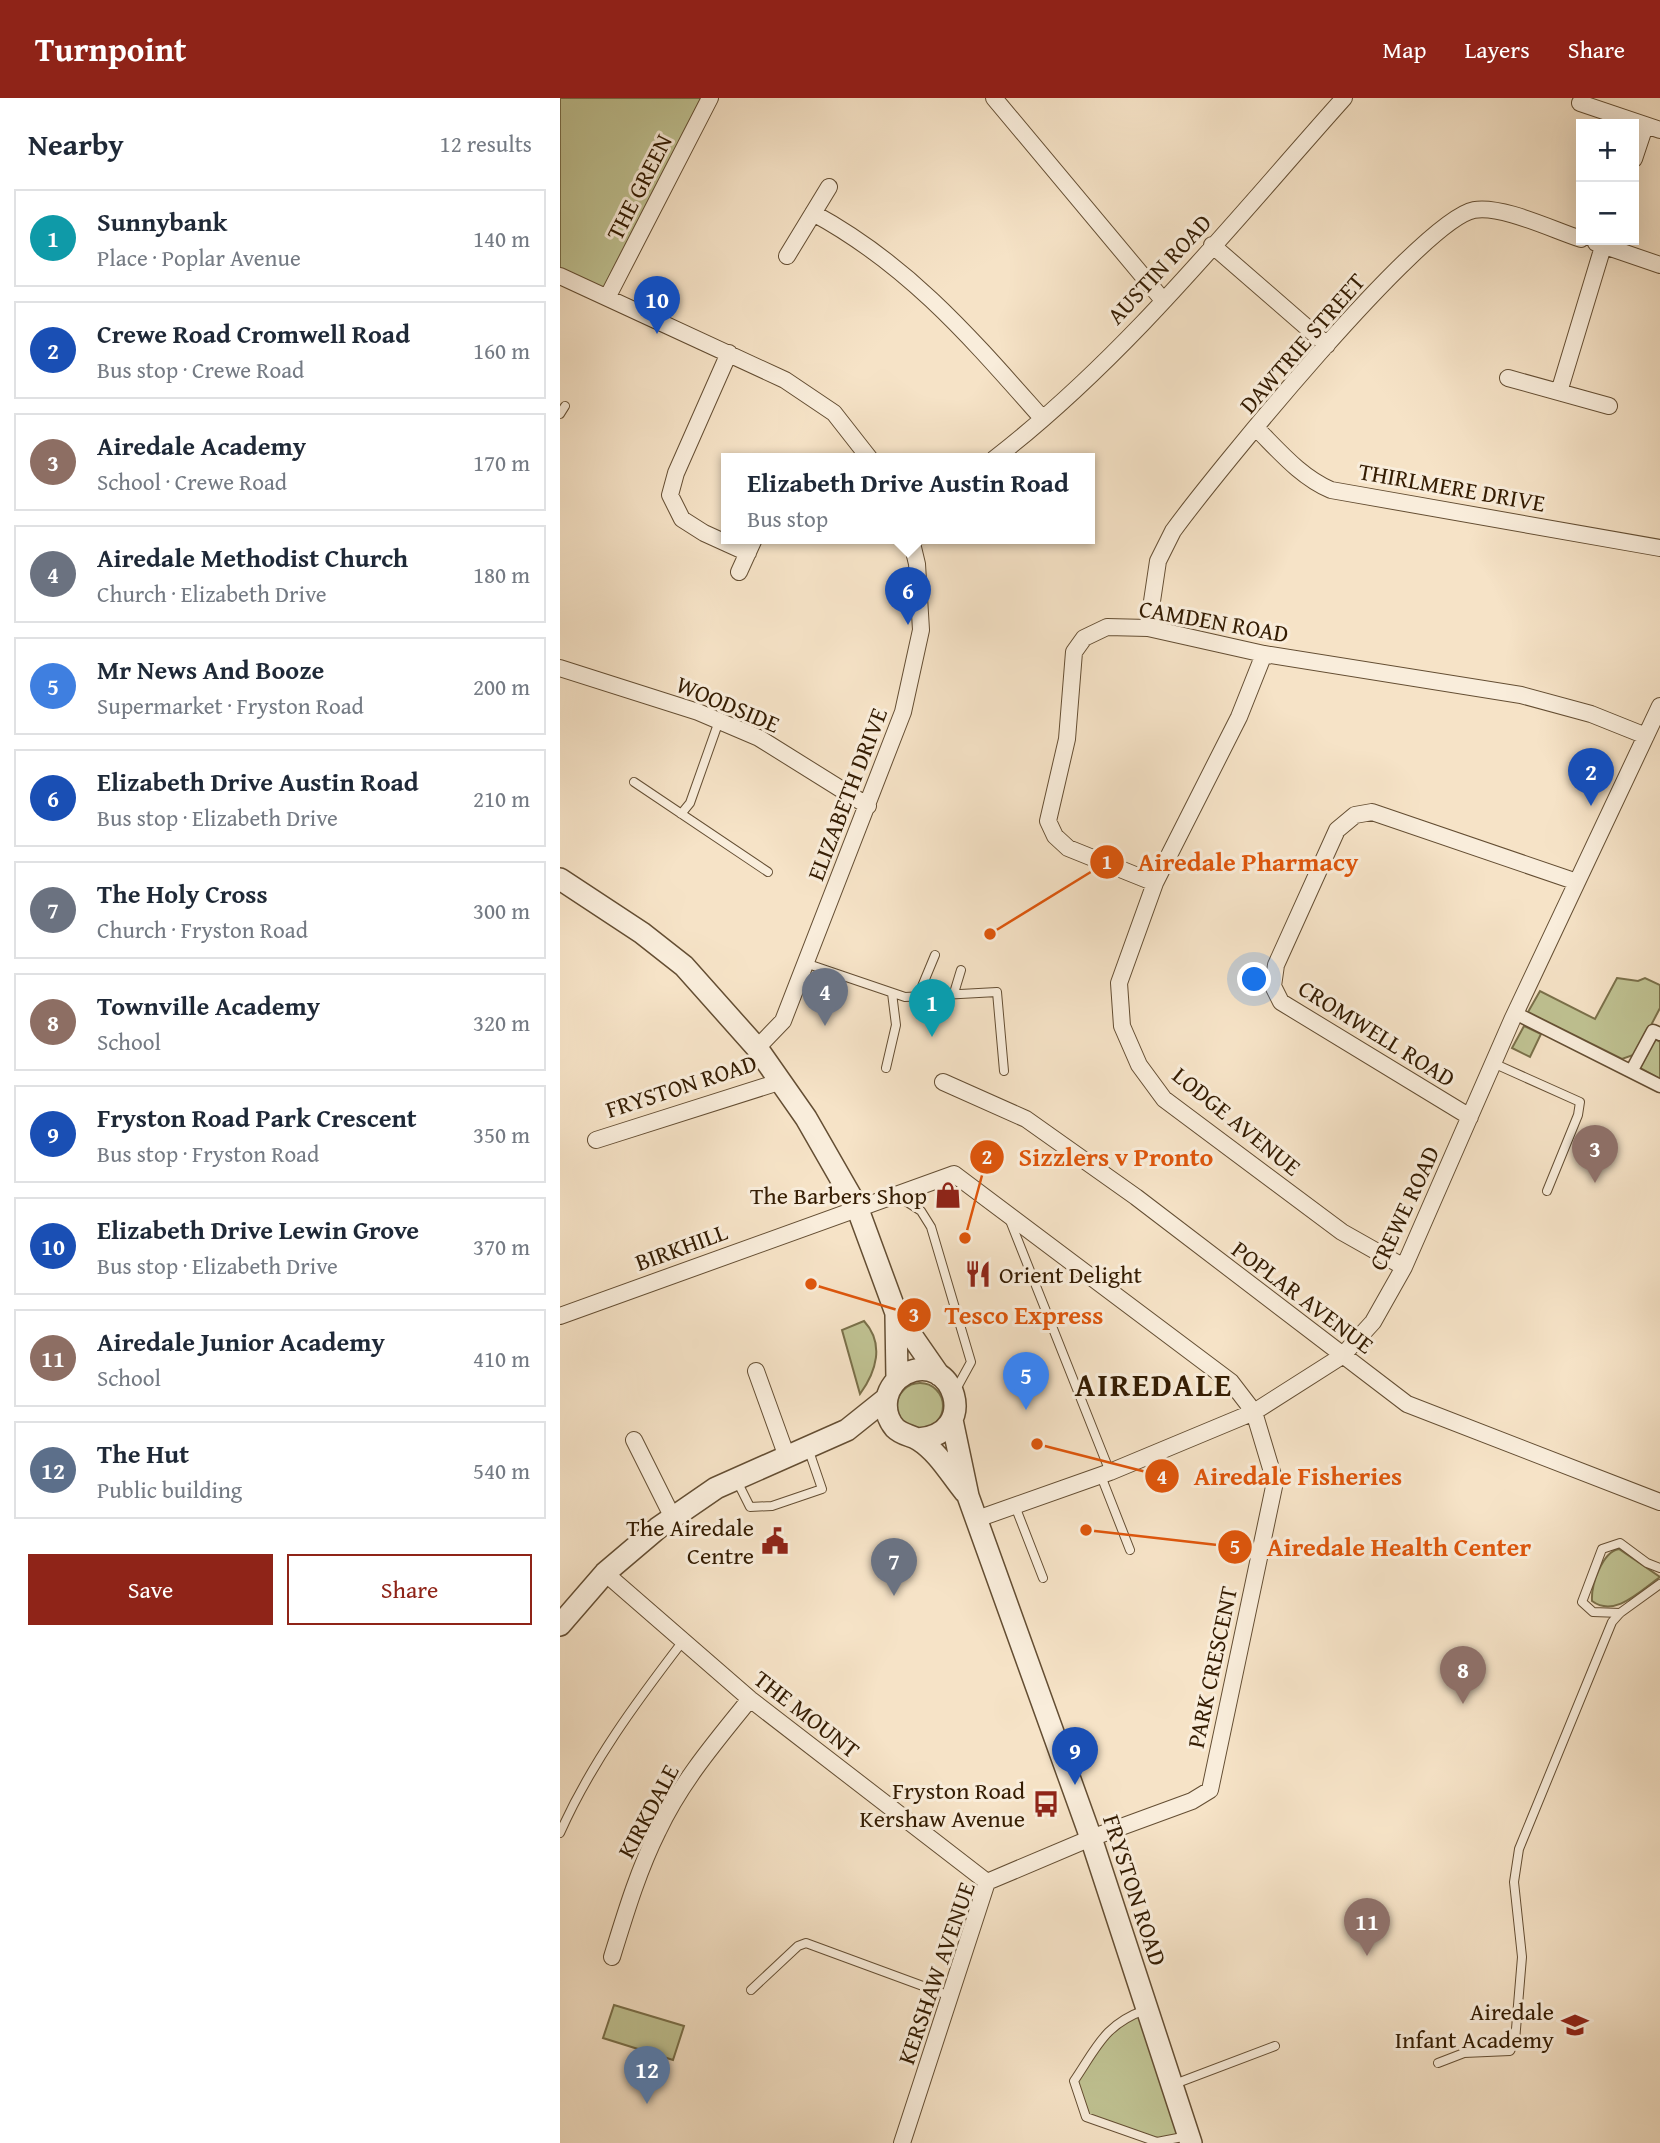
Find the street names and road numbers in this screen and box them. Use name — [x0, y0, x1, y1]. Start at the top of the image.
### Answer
street label: THE GREEN — [597, 128, 681, 246]
street label: AUSTIN ROAD — [1099, 206, 1219, 332]
street label: DAWTRIE STREET — [1231, 265, 1373, 421]
street label: THIRLMERE DRIVE — [1356, 453, 1548, 521]
street label: CAMDEN ROAD — [1137, 591, 1291, 651]
street label: WOODSIDE — [671, 667, 785, 741]
street label: ELIZABETH DRIVE — [798, 703, 896, 885]
street label: CROMWELL ROAD — [1292, 971, 1462, 1095]
street label: FRYSTON ROAD — [601, 1045, 761, 1127]
street label: LODGE AVENUE — [1165, 1058, 1309, 1184]
street label: CREWE ROAD — [1360, 1140, 1448, 1276]
street label: BIRKHILL — [630, 1214, 732, 1280]
street label: POPLAR AVENUE — [1225, 1232, 1381, 1362]
street label: PARK CRESCENT — [1178, 1583, 1246, 1751]
street label: THE MOUNT — [747, 1661, 867, 1767]
street label: KIRKDALE — [609, 1758, 687, 1864]
street label: FRYSTON ROAD — [1094, 1810, 1176, 1970]
street label: KERSHAW AVENUE — [888, 1877, 984, 2069]

